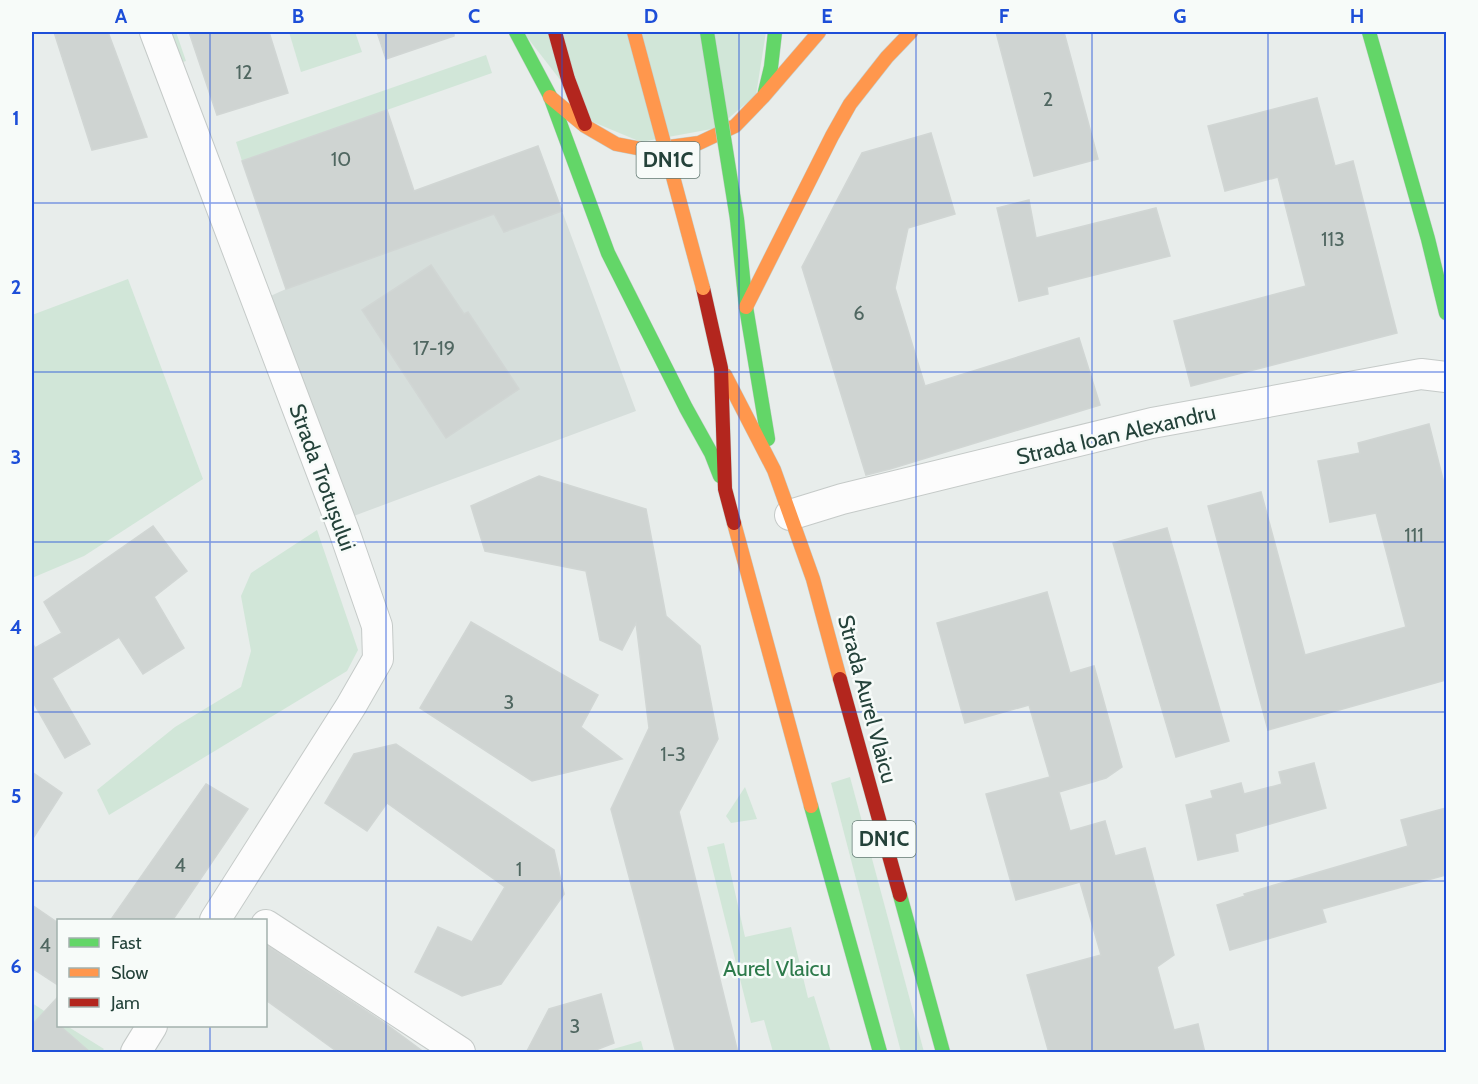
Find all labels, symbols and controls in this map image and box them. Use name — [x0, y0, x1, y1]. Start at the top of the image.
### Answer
text: A — [115, 4, 128, 28]
text: B — [292, 4, 304, 28]
text: C — [468, 4, 480, 28]
text: D — [644, 4, 658, 28]
text: E — [821, 4, 833, 28]
text: F — [999, 4, 1010, 28]
text: G — [1173, 4, 1187, 28]
text: H — [1350, 4, 1364, 28]
house number: 12 — [236, 60, 253, 84]
house number: 2 — [1043, 87, 1053, 111]
text: 1 — [12, 106, 20, 130]
road number: DN1C — [636, 142, 700, 178]
house number: 10 — [331, 147, 351, 171]
house number: 113 — [1321, 227, 1345, 251]
text: 2 — [11, 275, 21, 299]
house number: 6 — [853, 301, 865, 325]
house number: 17-19 — [413, 336, 455, 360]
street label: Strada Ioan Alexandru — [1014, 398, 1218, 471]
street label: Strada Trotușului — [283, 400, 362, 555]
text: 3 — [11, 445, 21, 469]
house number: 111 — [1404, 523, 1424, 547]
street label: Strada Aurel Vlaicu — [832, 612, 903, 786]
text: 4 — [10, 615, 22, 639]
house number: 3 — [504, 690, 514, 714]
house number: 1-3 — [660, 742, 686, 766]
text: 5 — [11, 784, 21, 808]
road number: DN1C — [852, 821, 916, 857]
house number: 4 — [174, 853, 186, 877]
house number: 1 — [516, 857, 522, 881]
legend — [57, 919, 267, 1027]
text: Fast — [111, 932, 142, 954]
house number: 4 — [39, 933, 51, 957]
text: 6 — [10, 954, 22, 978]
park label: Aurel Vlaicu — [723, 955, 831, 982]
text: Slow — [111, 962, 148, 984]
text: Jam — [110, 992, 140, 1014]
house number: 3 — [570, 1014, 580, 1038]

